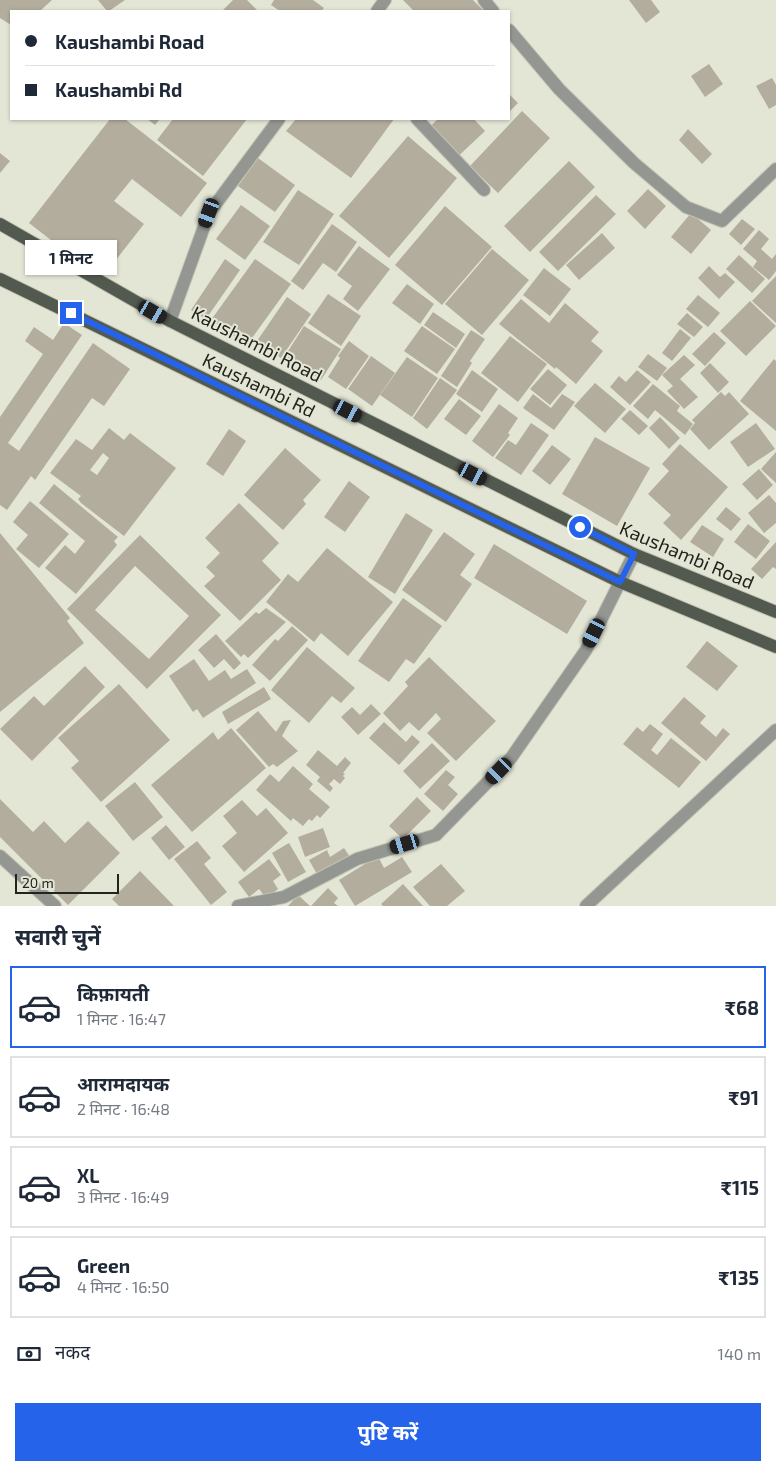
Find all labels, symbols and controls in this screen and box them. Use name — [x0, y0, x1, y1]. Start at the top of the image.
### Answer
text: Kaushambi Road — [55, 30, 204, 53]
text: Kaushambi Rd — [55, 78, 182, 101]
car — [196, 196, 221, 230]
callout: 1 मिनट — [25, 240, 117, 276]
text: 1 मिनट — [49, 248, 93, 267]
car — [136, 298, 169, 326]
street label: Kaushambi Road — [188, 301, 327, 386]
route end — [60, 302, 82, 324]
street label: Kaushambi Rd — [199, 347, 319, 422]
car — [331, 398, 364, 424]
car — [456, 461, 489, 487]
route start — [569, 516, 591, 538]
street label: Kaushambi Road — [617, 516, 758, 593]
car — [580, 616, 607, 650]
car — [483, 755, 514, 787]
car — [388, 832, 421, 856]
scale bar — [15, 871, 119, 894]
text: 20 m — [22, 874, 54, 891]
text: सवारी चुनें — [15, 923, 101, 949]
text: किफ़ायती — [77, 982, 149, 1005]
icon: car — [17, 985, 62, 1030]
text: ₹68 — [725, 996, 759, 1019]
text: 1 मिनट · 16:47 — [77, 1009, 166, 1028]
text: आरामदायक — [77, 1072, 169, 1095]
icon: car — [17, 1075, 62, 1120]
text: ₹91 — [728, 1086, 759, 1109]
text: 2 मिनट · 16:48 — [77, 1099, 170, 1118]
text: XL — [77, 1164, 99, 1187]
icon: car — [17, 1165, 62, 1210]
text: ₹115 — [721, 1176, 759, 1199]
text: 3 मिनट · 16:49 — [77, 1187, 169, 1206]
text: Green — [77, 1254, 130, 1277]
icon: car — [17, 1255, 62, 1300]
text: ₹135 — [718, 1266, 759, 1289]
text: 4 मिनट · 16:50 — [77, 1277, 170, 1296]
icon: cash — [15, 1340, 43, 1368]
text: नकद — [55, 1340, 90, 1363]
text: 140 m — [718, 1344, 761, 1363]
button: पुष्टि करें — [15, 1403, 761, 1461]

